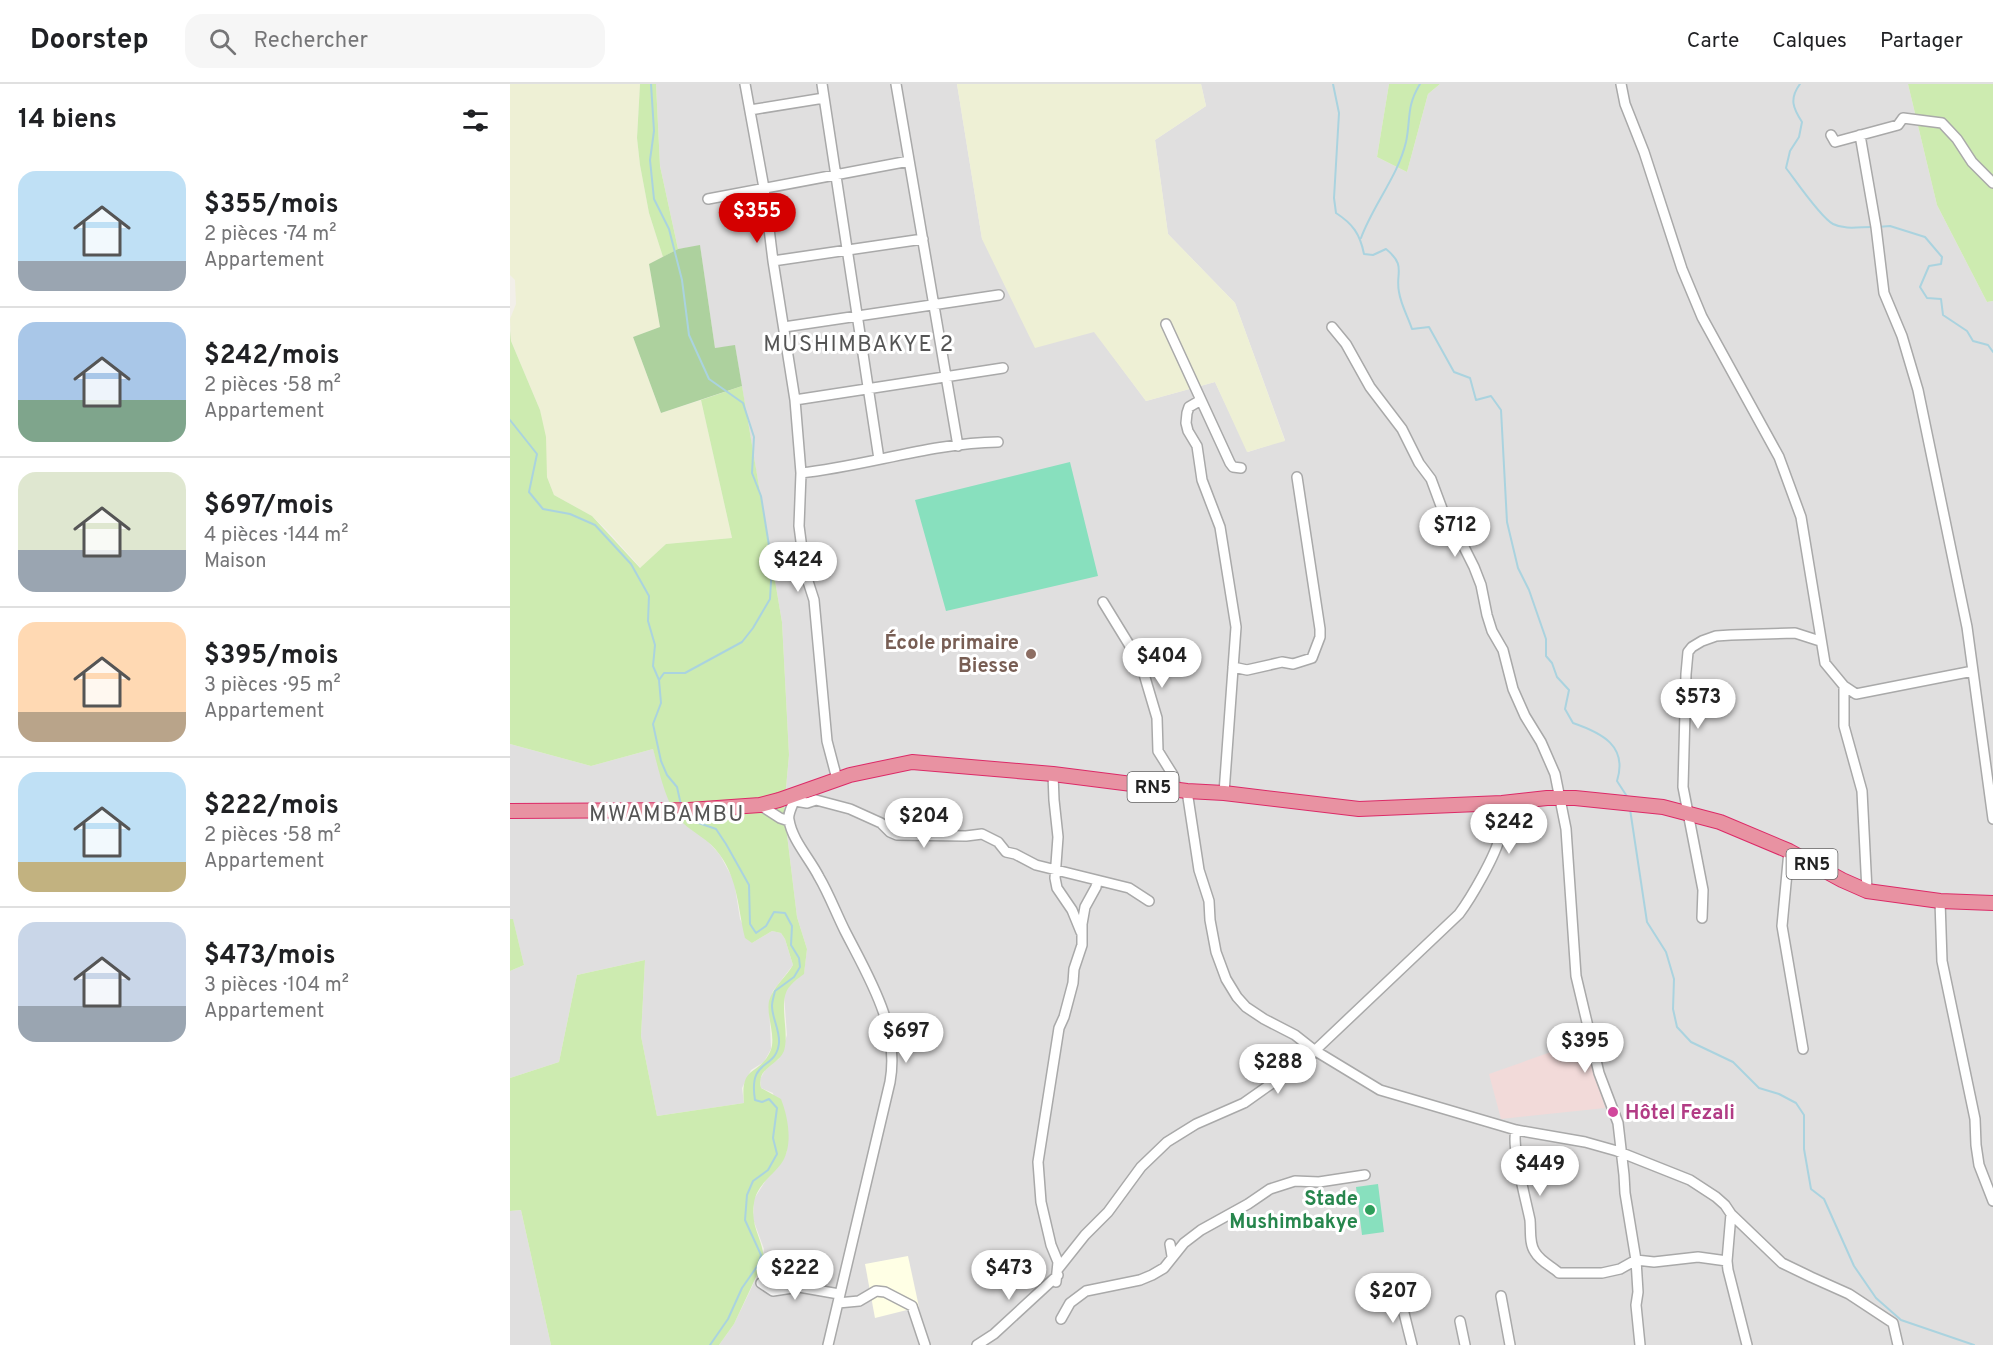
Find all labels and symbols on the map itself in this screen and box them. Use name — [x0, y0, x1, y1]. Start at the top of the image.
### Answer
pin: $355 — [721, 193, 793, 244]
district label: MUSHIMBAKYE 2 — [763, 332, 955, 359]
pin: $712 — [1419, 507, 1491, 558]
pin: $424 — [762, 542, 834, 593]
place label: École primaire Biesse — [885, 629, 1019, 680]
pin: $404 — [1126, 638, 1198, 689]
marker: École primaire Biesse — [1024, 647, 1038, 661]
pin: $573 — [1662, 679, 1734, 730]
road number: RN5 — [1128, 772, 1178, 802]
pin: $204 — [888, 798, 960, 849]
district label: MWAMBAMBU — [589, 802, 745, 829]
pin: $242 — [1473, 804, 1545, 855]
road number: RN5 — [1786, 849, 1838, 879]
pin: $697 — [870, 1013, 942, 1064]
pin: $395 — [1549, 1023, 1621, 1074]
pin: $288 — [1242, 1044, 1314, 1095]
place label: Hôtel Fezali — [1625, 1101, 1735, 1127]
marker: Hôtel Fezali — [1606, 1105, 1620, 1119]
pin: $449 — [1504, 1146, 1576, 1197]
place label: Stade Mushimbakye — [1229, 1187, 1358, 1236]
marker: Stade Mushimbakye — [1363, 1203, 1377, 1217]
pin: $222 — [759, 1250, 831, 1301]
pin: $473 — [973, 1250, 1045, 1301]
pin: $207 — [1357, 1273, 1429, 1324]

